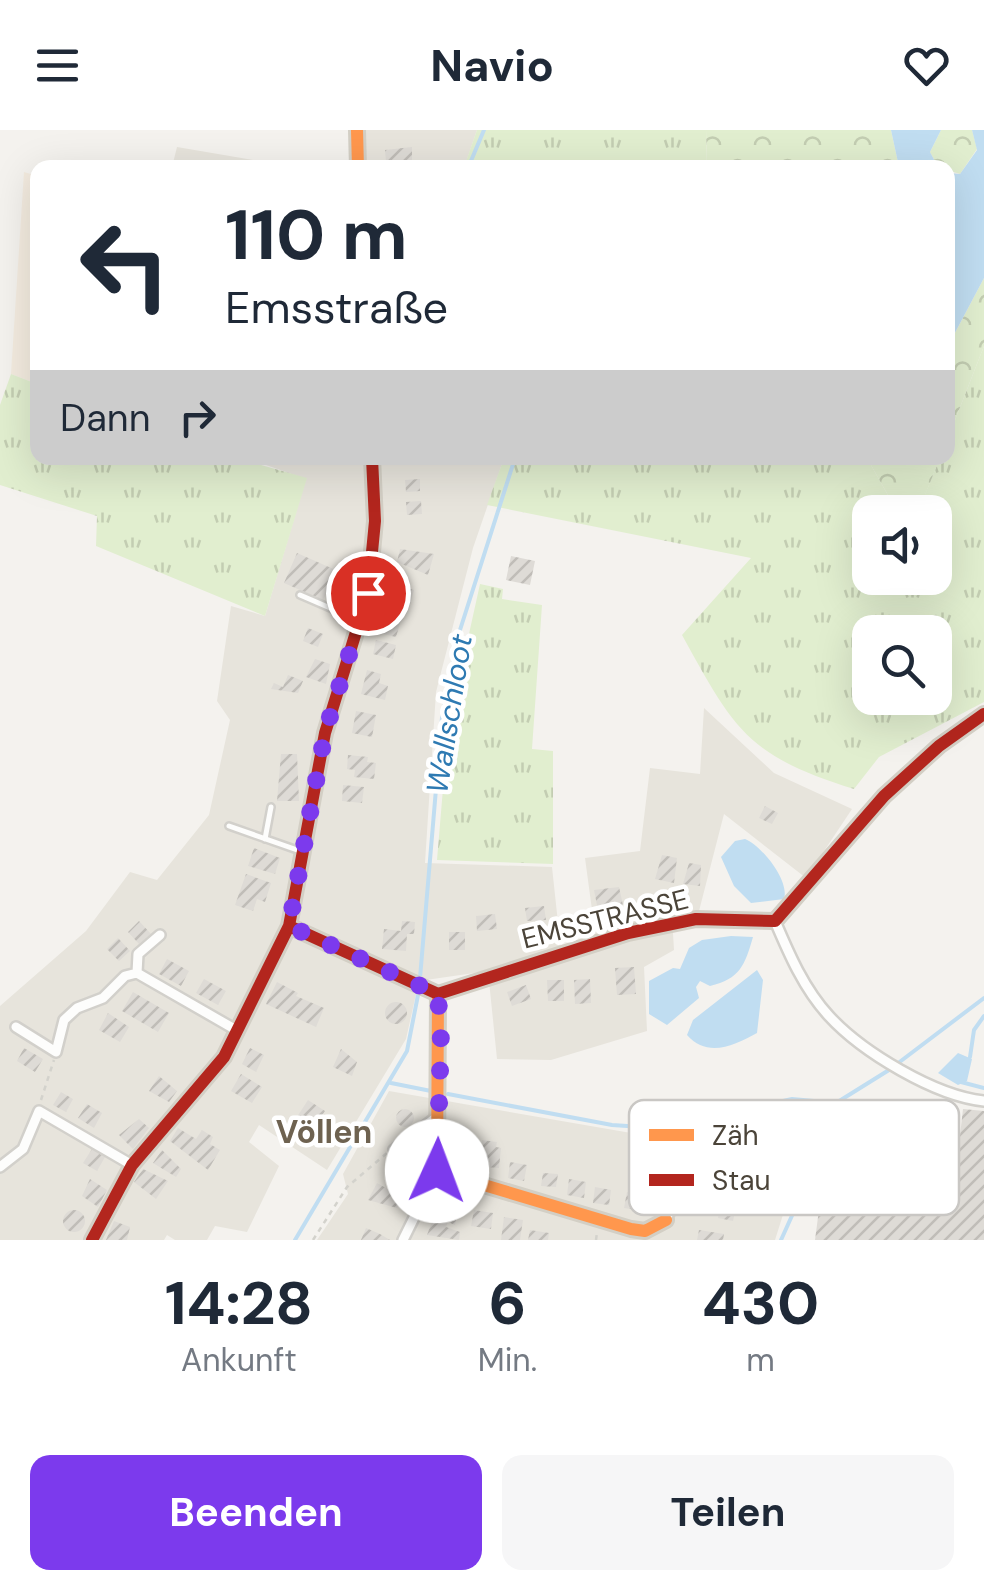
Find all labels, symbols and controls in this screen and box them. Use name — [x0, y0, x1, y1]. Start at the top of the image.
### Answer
text: Navio — [430, 36, 554, 95]
icon: menu — [30, 38, 85, 93]
icon: heart — [899, 38, 954, 93]
text: 110 m — [225, 190, 408, 281]
icon: left — [60, 200, 190, 330]
text: Emsstraße — [225, 278, 448, 337]
icon: right — [170, 390, 225, 445]
text: Dann — [60, 393, 150, 443]
map controls — [852, 495, 952, 715]
button: sound — [852, 495, 952, 595]
pin — [326, 551, 411, 636]
icon: arrive — [341, 566, 396, 621]
button: search — [852, 615, 952, 715]
water label: Wallschloot — [417, 631, 481, 796]
street label: EMSSTRASSE — [518, 880, 692, 958]
legend — [629, 1100, 959, 1215]
district label: Völlen — [276, 1111, 372, 1153]
text: Zäh — [712, 1117, 758, 1154]
position arrow — [385, 1119, 489, 1223]
text: Stau — [712, 1162, 771, 1199]
text: 14:28 — [165, 1264, 313, 1343]
text: 6 — [488, 1264, 526, 1343]
text: 430 — [702, 1264, 819, 1343]
text: Ankunft — [181, 1339, 297, 1381]
text: Min. — [478, 1339, 537, 1381]
text: m — [746, 1339, 775, 1381]
button: Beenden — [30, 1455, 482, 1570]
button: Teilen — [502, 1455, 954, 1570]

